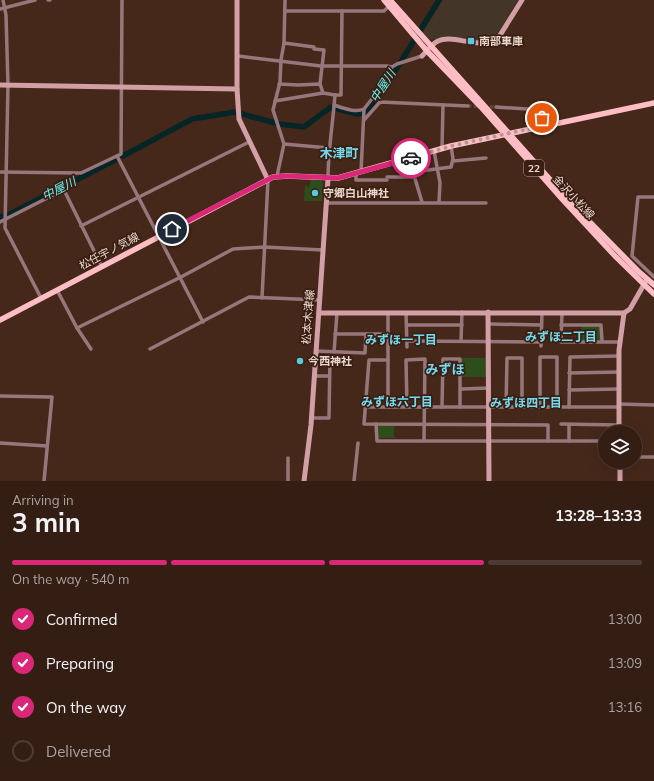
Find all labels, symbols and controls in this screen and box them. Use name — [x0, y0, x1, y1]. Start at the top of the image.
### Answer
place label: 南部車庫 — [479, 34, 523, 48]
marker: 南部車庫 — [466, 36, 476, 46]
water label: 中屋川 — [366, 65, 400, 105]
pin — [525, 101, 559, 135]
icon: bag — [531, 107, 553, 129]
courier — [391, 138, 431, 178]
district label: 木津町 — [319, 145, 359, 161]
icon: car — [400, 147, 422, 169]
road number: 22 — [524, 160, 544, 176]
street label: 金沢小松線 — [550, 172, 598, 222]
water label: 中屋川 — [39, 173, 80, 203]
place label: 守郷白山神社 — [323, 186, 389, 200]
marker: 守郷白山神社 — [310, 188, 320, 198]
pin — [155, 212, 189, 246]
icon: home — [161, 218, 183, 240]
street label: 松任宇ノ気線 — [77, 229, 141, 273]
street label: 松本木津線 — [299, 289, 317, 345]
district label: みずほ二丁目 — [525, 329, 597, 344]
district label: みずほ一丁目 — [365, 332, 437, 347]
place label: 今西神社 — [308, 354, 352, 368]
marker: 今西神社 — [295, 356, 305, 366]
district label: みずほ — [425, 361, 465, 377]
district label: みずほ六丁目 — [361, 394, 433, 409]
district label: みずほ四丁目 — [490, 395, 562, 410]
map controls — [598, 425, 642, 469]
button: layers — [598, 425, 642, 469]
text: Arriving in — [12, 492, 74, 508]
text: 3 min — [12, 506, 81, 539]
text: 13:28–13:33 — [555, 506, 642, 525]
text: On the way · 540 m — [12, 571, 129, 587]
icon: check — [12, 608, 34, 630]
text: Confirmed — [46, 610, 117, 629]
text: 13:00 — [608, 611, 642, 627]
icon: check — [12, 652, 34, 674]
text: Preparing — [46, 654, 114, 673]
text: 13:09 — [608, 655, 642, 671]
icon: check — [12, 696, 34, 718]
text: On the way — [46, 698, 126, 717]
text: 13:16 — [608, 699, 642, 715]
text: Delivered — [46, 742, 111, 761]

